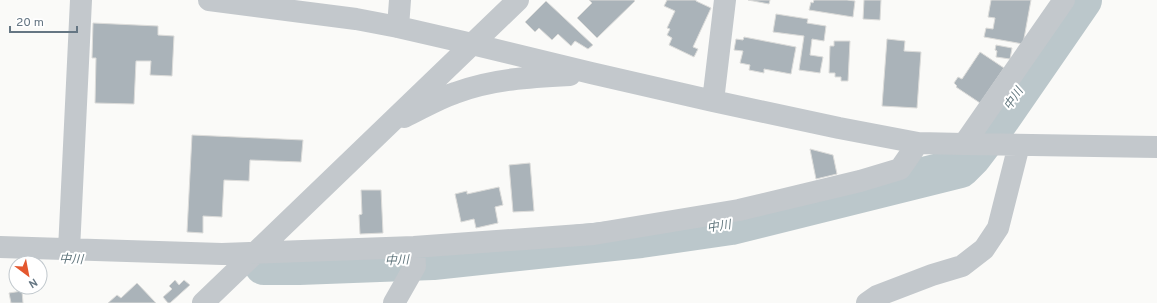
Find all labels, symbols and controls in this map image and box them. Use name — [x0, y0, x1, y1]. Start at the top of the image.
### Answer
scale bar — [10, 8, 77, 34]
text: 20 m — [16, 15, 44, 31]
water label: 中川 — [1001, 83, 1028, 113]
water label: 中川 — [706, 217, 734, 237]
water label: 中川 — [59, 252, 85, 268]
water label: 中川 — [385, 253, 411, 269]
north arrow — [8, 255, 48, 295]
text: N — [26, 275, 40, 291]

